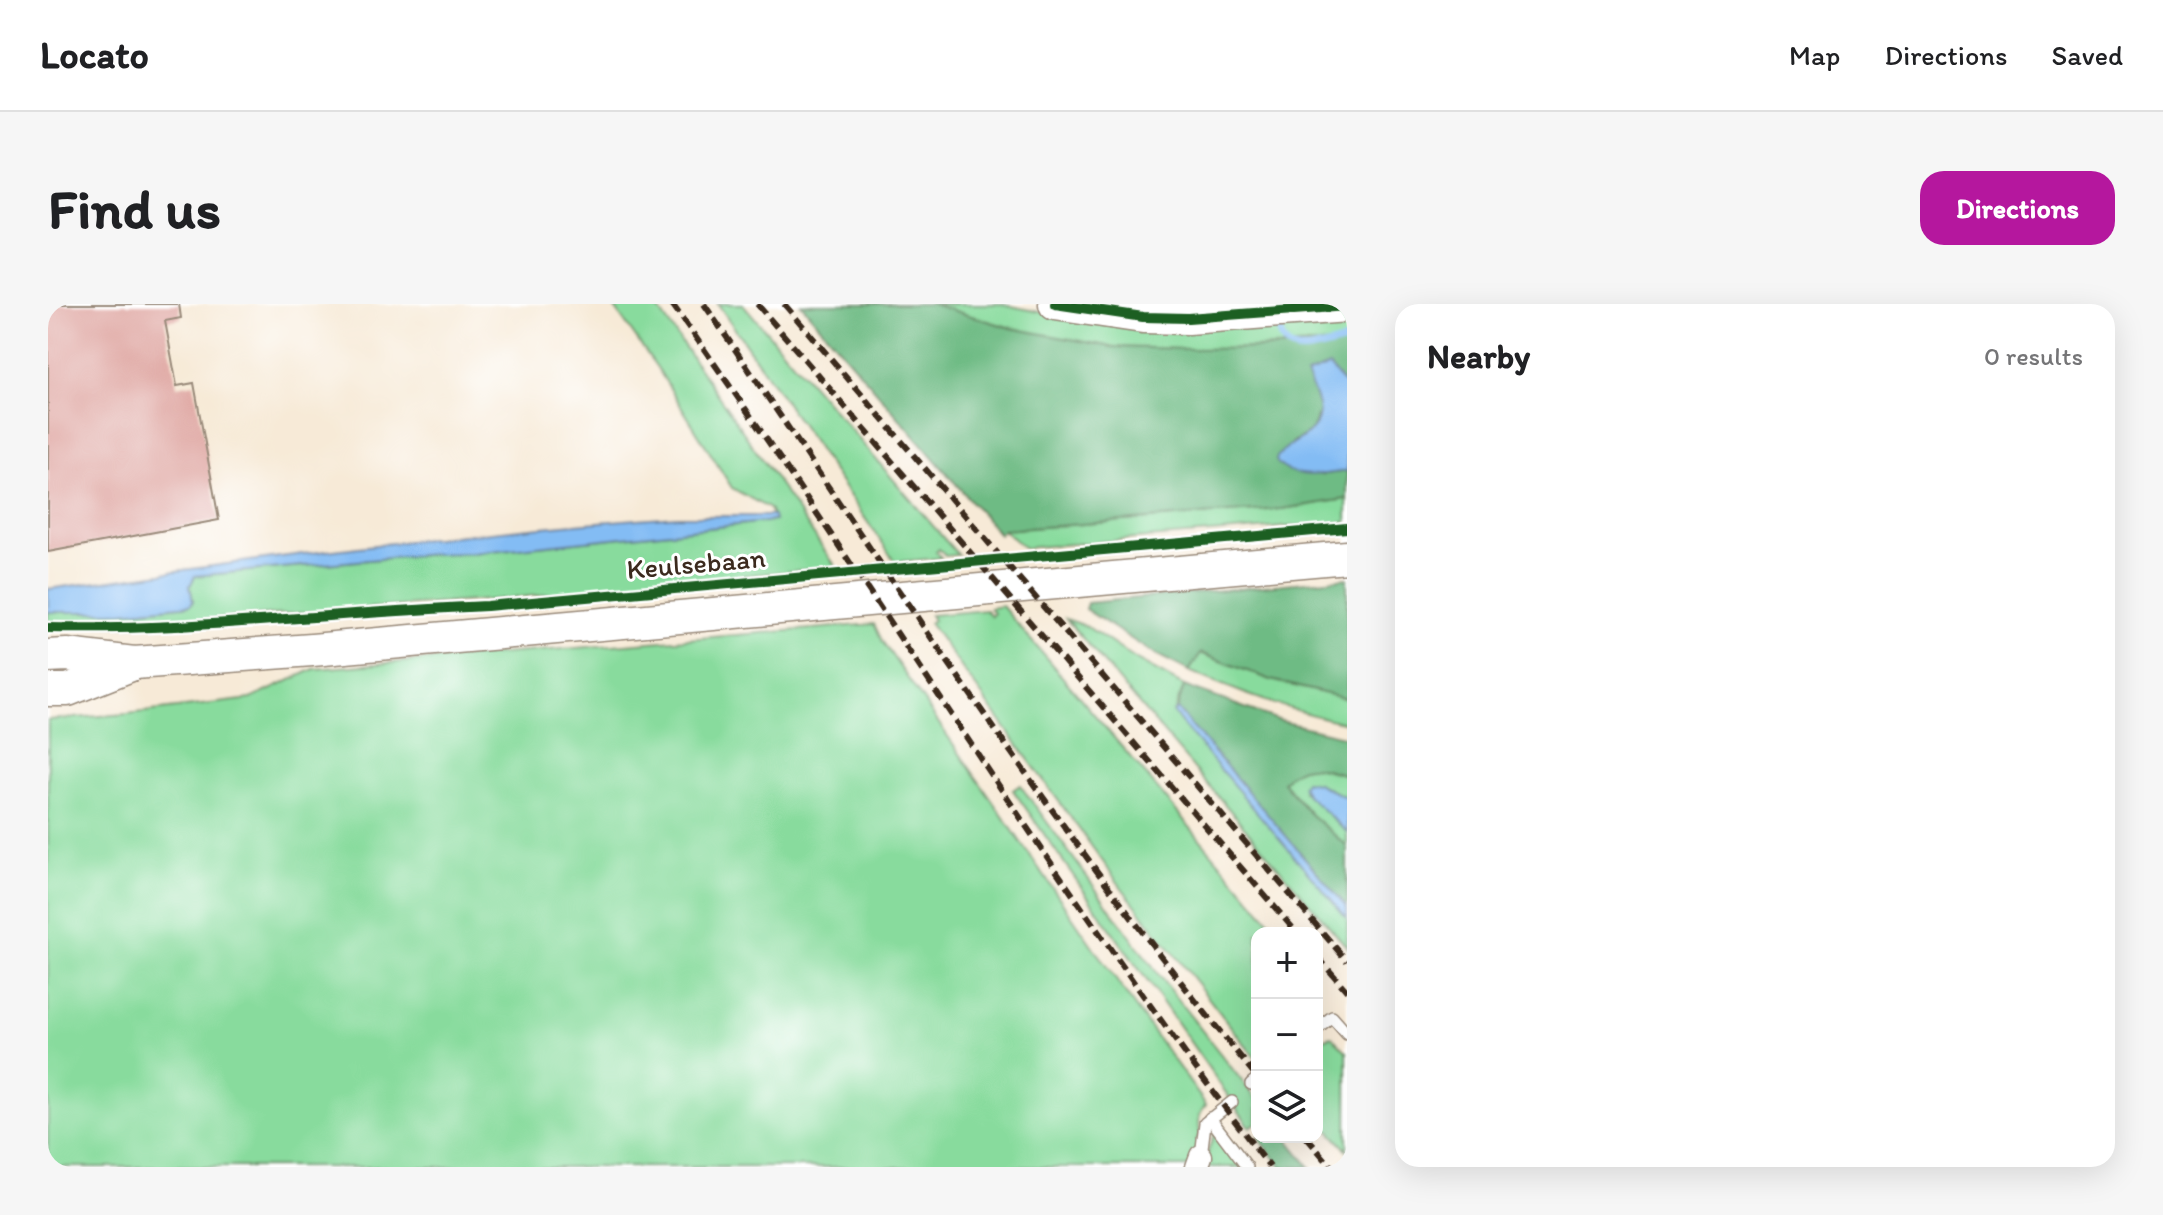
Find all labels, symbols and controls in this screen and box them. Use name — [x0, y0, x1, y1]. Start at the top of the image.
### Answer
text: Locato — [40, 32, 149, 78]
text: Map — [1789, 38, 1840, 72]
text: Directions — [1884, 38, 2008, 72]
text: Saved — [2052, 38, 2123, 72]
button: Directions — [1920, 171, 2115, 245]
text: Find us — [48, 175, 221, 242]
text: Nearby — [1427, 336, 1530, 377]
text: 0 results — [1984, 340, 2083, 372]
street label: Keulsebaan — [625, 540, 767, 586]
map controls — [1251, 927, 1323, 1143]
button: + — [1251, 927, 1323, 999]
button: − — [1251, 999, 1323, 1071]
button: layers — [1251, 1071, 1323, 1143]

